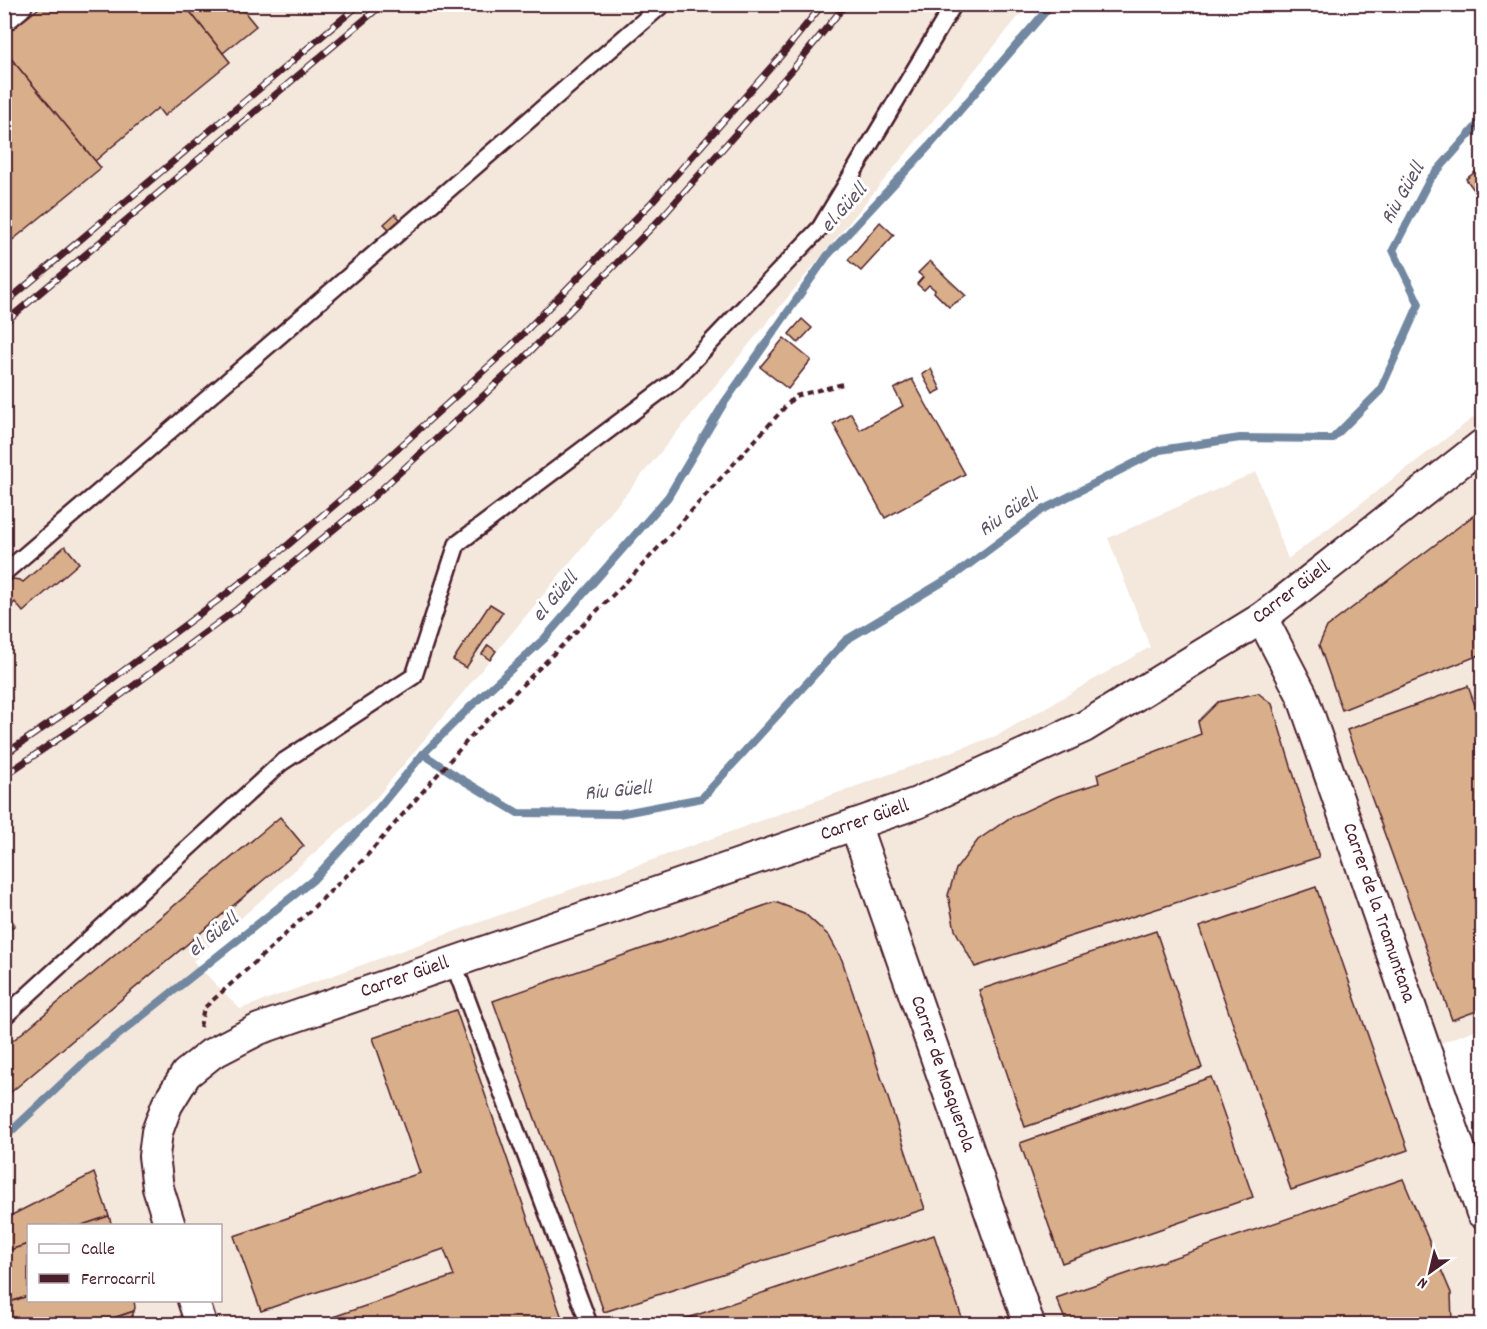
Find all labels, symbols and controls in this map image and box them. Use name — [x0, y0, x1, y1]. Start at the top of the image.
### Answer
water label: Riu Güell — [1374, 156, 1435, 230]
water label: el Güell — [814, 176, 877, 241]
water label: Riu Güell — [973, 481, 1047, 545]
street label: Carrer Güell — [1247, 554, 1337, 632]
water label: el Güell — [526, 565, 588, 630]
water label: Riu Güell — [583, 774, 655, 810]
street label: Carrer Güell — [817, 793, 913, 849]
street label: Carrer de la Tramuntana — [1334, 819, 1422, 1007]
water label: el Güell — [182, 905, 248, 966]
street label: Carrer Güell — [357, 950, 453, 1006]
street label: Carrer de Mosquerola — [902, 992, 982, 1156]
legend — [27, 1224, 222, 1302]
text: Calle — [81, 1238, 115, 1263]
north arrow — [1400, 1242, 1460, 1302]
text: Ferrocarril — [81, 1268, 156, 1293]
text: N — [1413, 1271, 1433, 1294]

